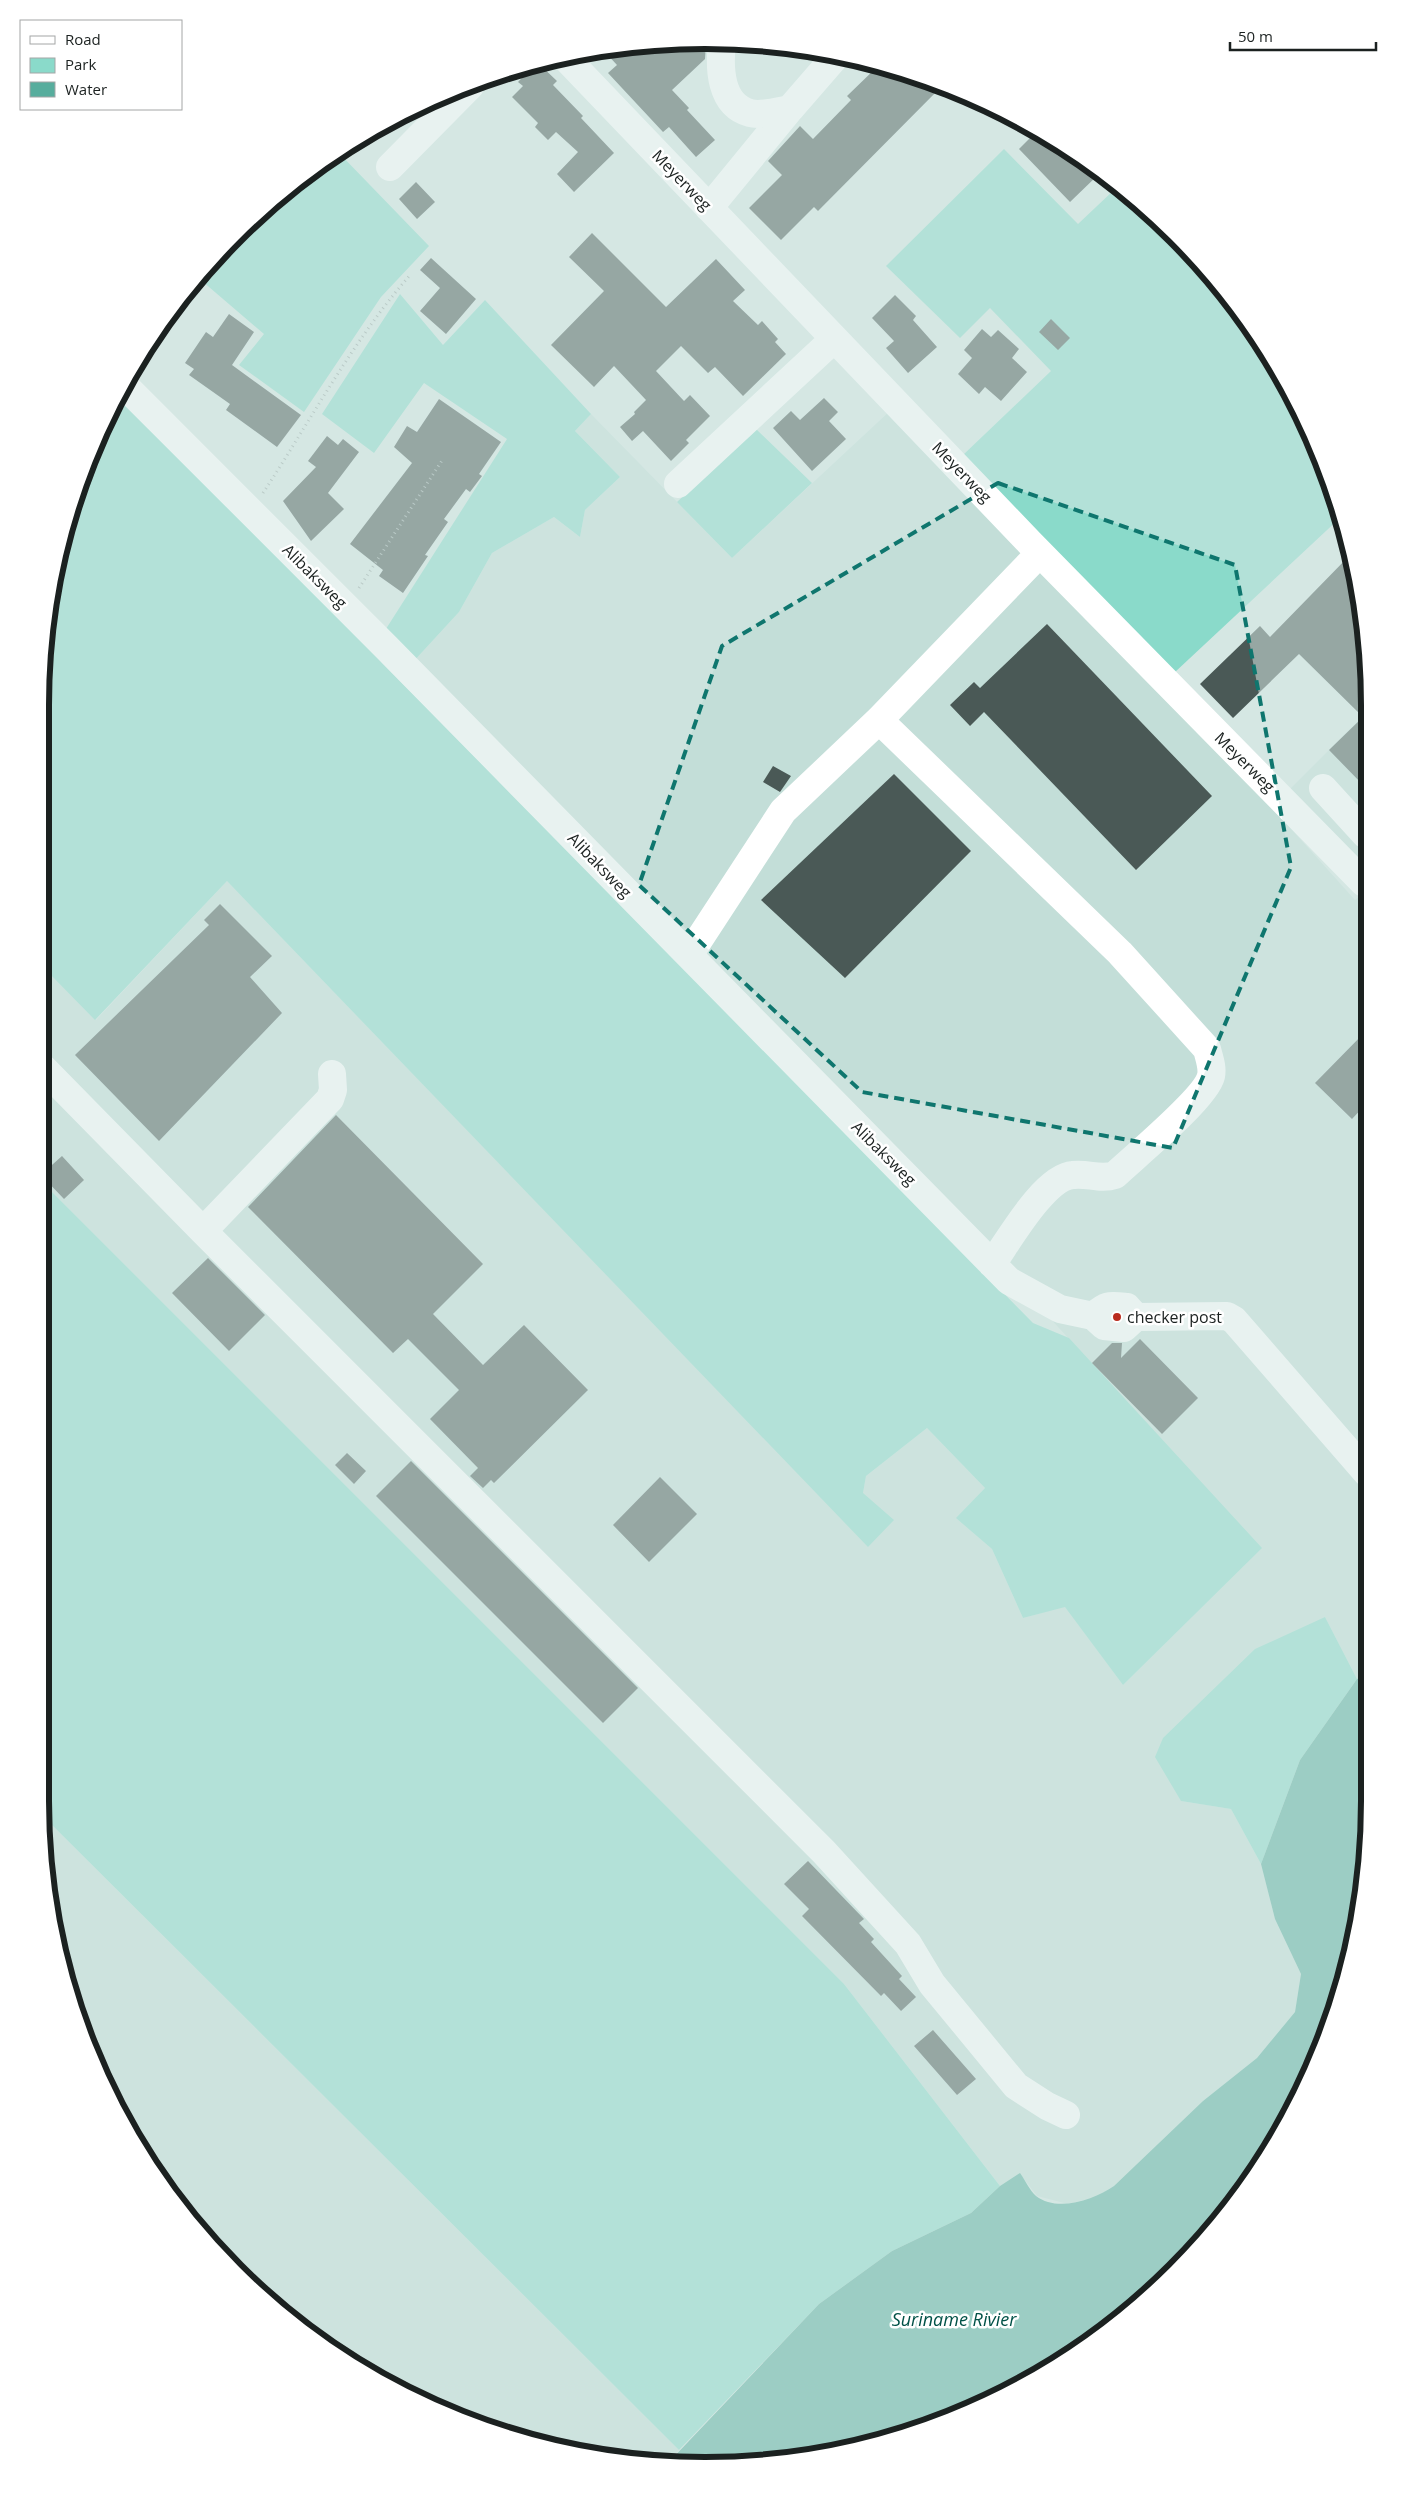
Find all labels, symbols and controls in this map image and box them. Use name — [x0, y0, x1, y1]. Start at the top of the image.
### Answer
legend — [20, 20, 182, 110]
scale bar — [1230, 20, 1376, 52]
text: 50 m — [1238, 26, 1273, 46]
text: Road — [65, 29, 101, 49]
text: Park — [65, 54, 96, 74]
text: Water — [65, 79, 107, 99]
street label: Meyerweg — [647, 145, 717, 216]
street label: Meyerweg — [927, 437, 997, 508]
street label: Alibaksweg — [278, 539, 352, 613]
street label: Meyerweg — [1210, 727, 1280, 797]
street label: Alibaksweg — [563, 828, 637, 903]
street label: Alibaksweg — [847, 1116, 921, 1190]
place label: checker post — [1127, 1306, 1222, 1328]
marker: checker post — [1111, 1311, 1123, 1323]
water label: Suriname Rivier — [892, 2307, 1017, 2331]

